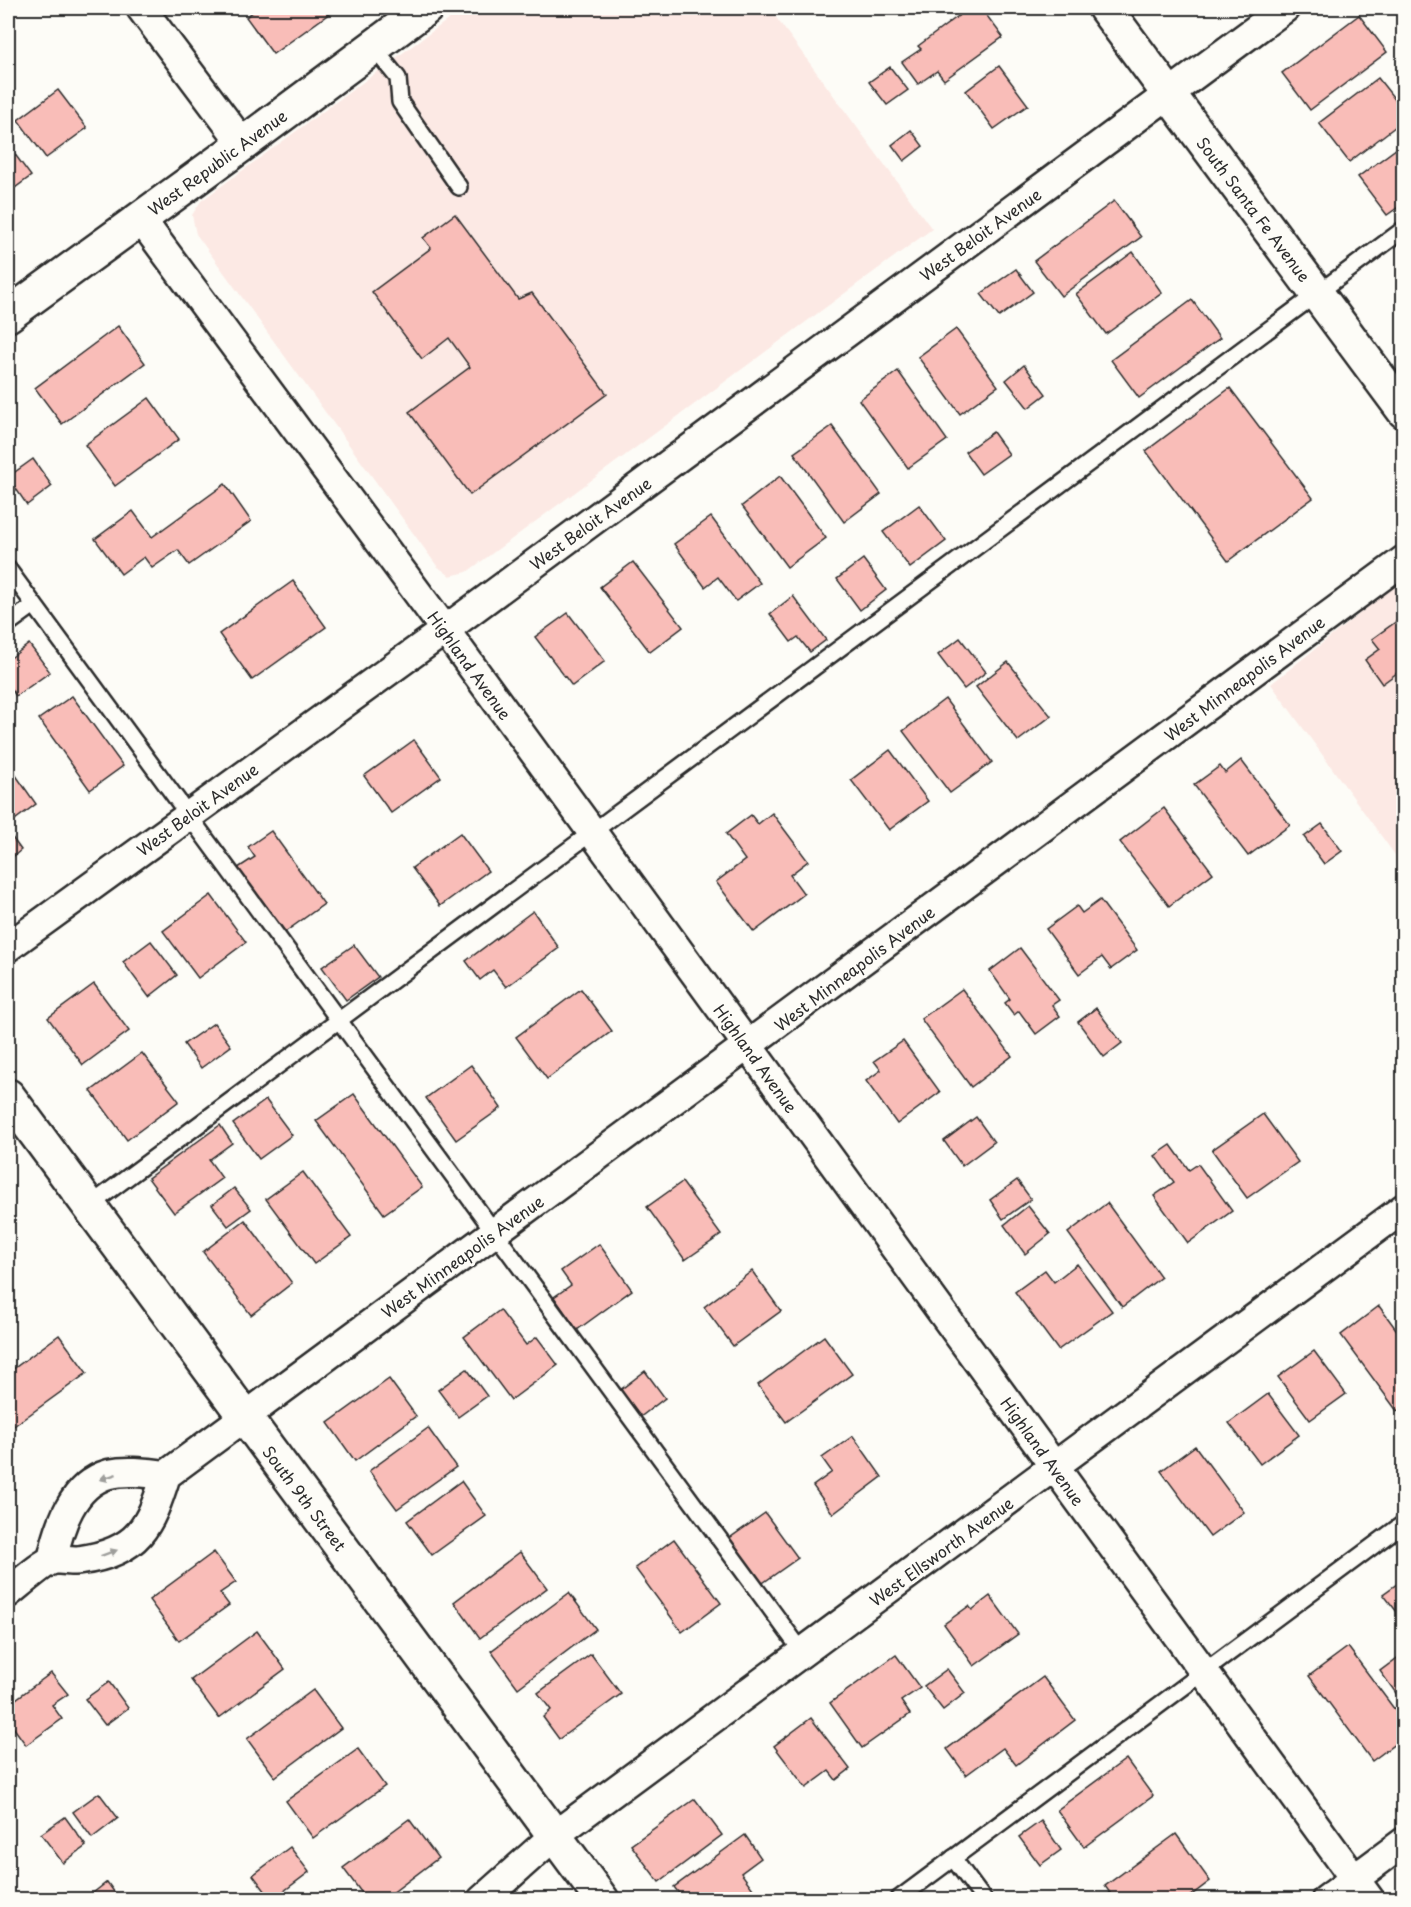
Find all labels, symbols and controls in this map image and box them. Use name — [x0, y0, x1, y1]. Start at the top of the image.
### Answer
street label: West Republic Avenue — [143, 103, 292, 221]
street label: South Santa Fe Avenue — [1191, 131, 1317, 287]
street label: West Beloit Avenue — [914, 182, 1046, 286]
street label: West Beloit Avenue — [524, 471, 656, 575]
street label: Highland Avenue — [422, 606, 518, 724]
street label: West Minneapolis Avenue — [1159, 609, 1330, 746]
street label: West Beloit Avenue — [131, 757, 263, 861]
street label: West Minneapolis Avenue — [769, 899, 940, 1036]
street label: Highland Avenue — [708, 999, 804, 1117]
street label: West Minneapolis Avenue — [376, 1189, 548, 1323]
street label: Highland Avenue — [995, 1392, 1091, 1510]
street label: South 9th Street — [257, 1440, 353, 1556]
one-way arrow — [99, 1472, 117, 1482]
street label: West Ellsworth Avenue — [864, 1490, 1018, 1611]
one-way arrow — [100, 1547, 118, 1557]

